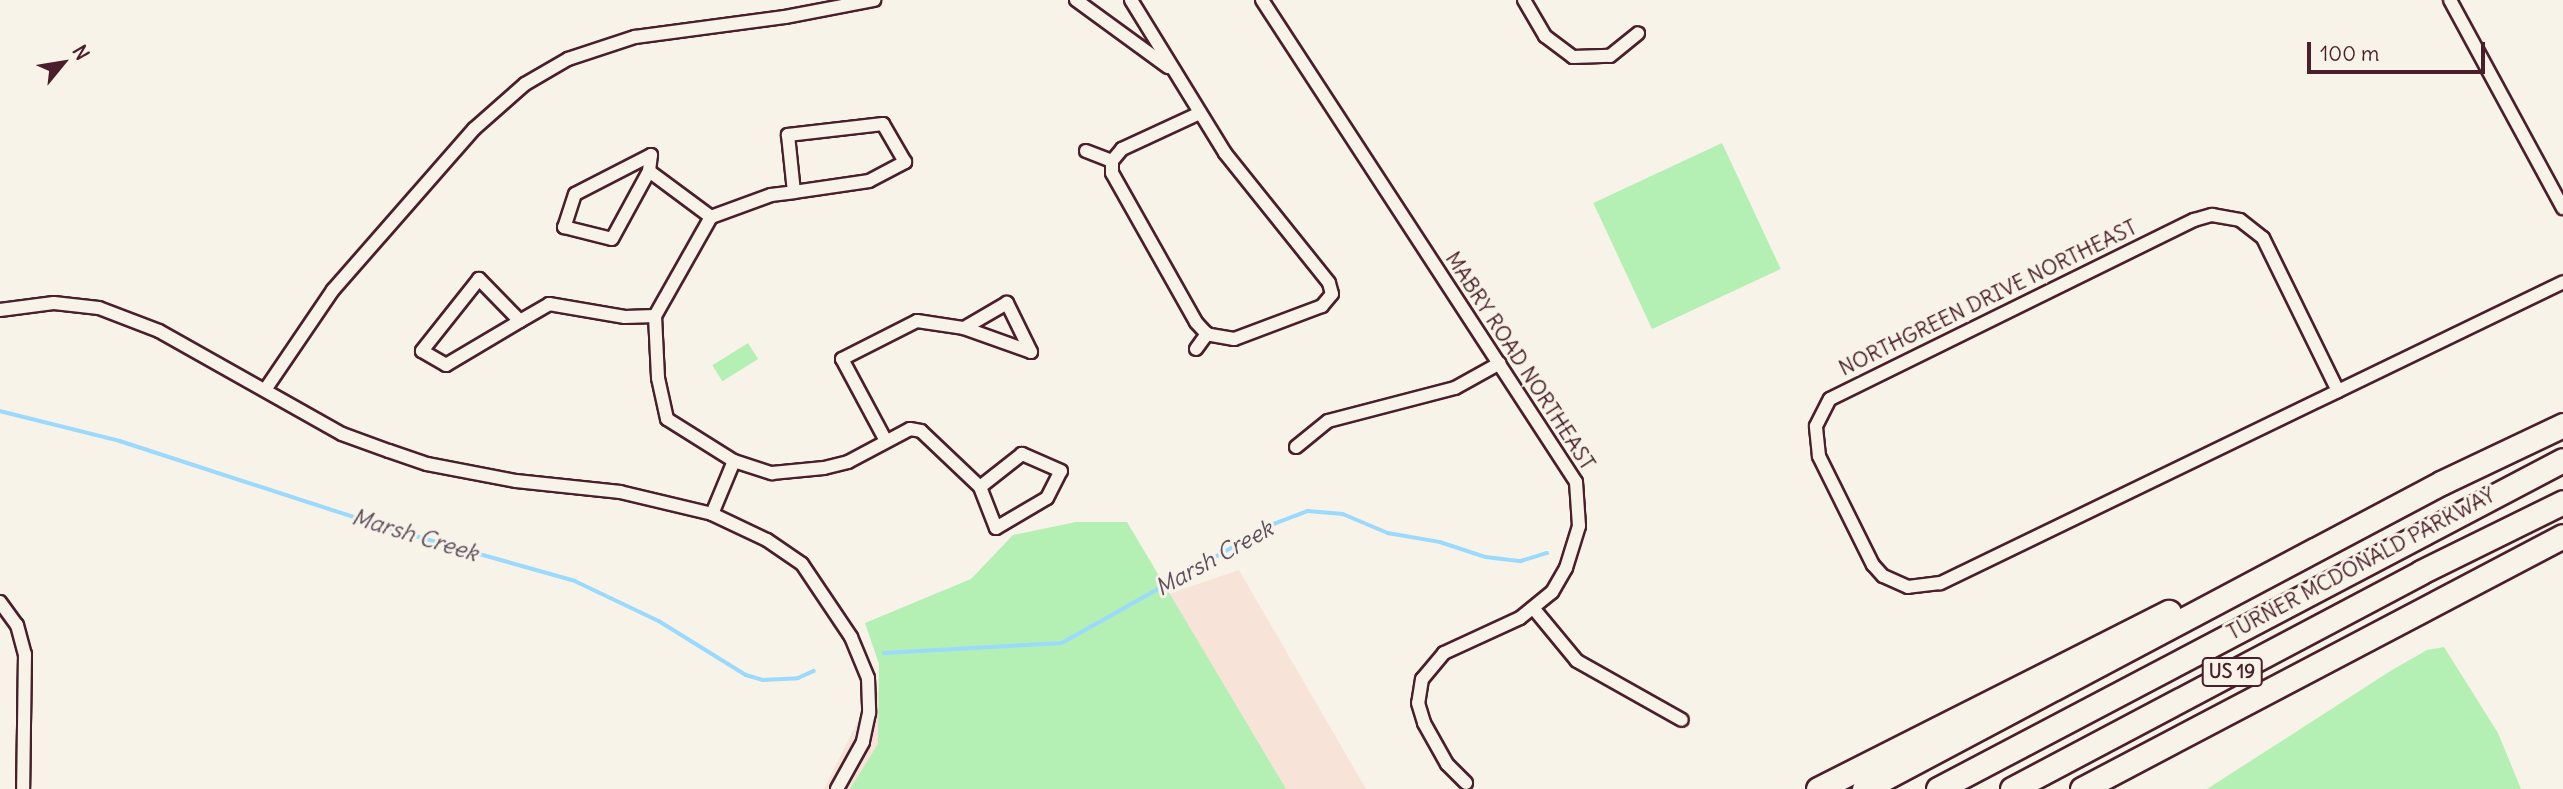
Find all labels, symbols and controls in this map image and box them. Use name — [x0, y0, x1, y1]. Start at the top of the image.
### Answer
north arrow — [28, 28, 98, 98]
scale bar — [2311, 28, 2490, 72]
text: 100 m — [2320, 40, 2379, 67]
text: N — [68, 41, 95, 64]
street label: NORTHGREEN DRIVE NORTHEAST — [1835, 215, 2141, 381]
street label: MABRY ROAD NORTHEAST — [1440, 247, 1600, 475]
street label: TURNER MCDONALD PARKWAY — [2223, 482, 2499, 646]
water label: Marsh Creek — [349, 503, 481, 567]
water label: Marsh Creek — [1150, 514, 1278, 602]
road number: US 19 — [2200, 656, 2264, 688]

